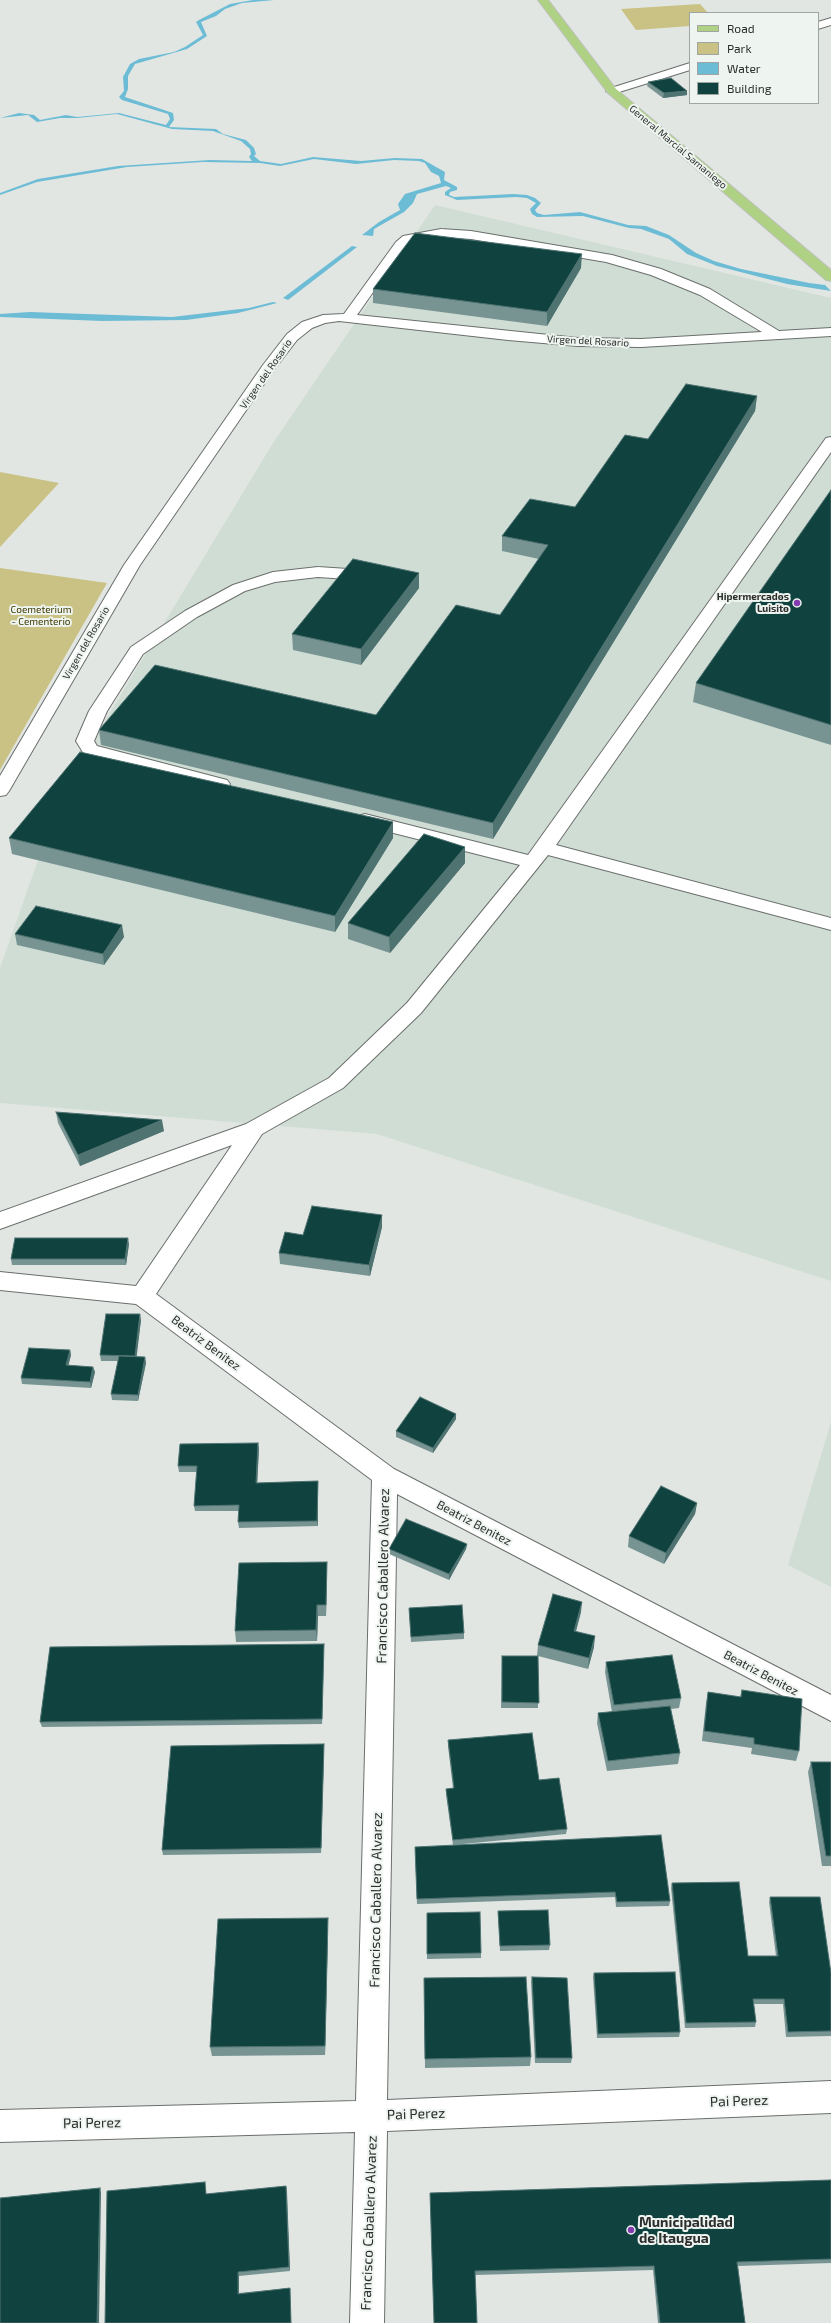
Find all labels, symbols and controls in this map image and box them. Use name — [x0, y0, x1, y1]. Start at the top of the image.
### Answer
legend — [689, 12, 819, 104]
text: Road — [727, 21, 755, 35]
text: Park — [727, 41, 752, 55]
text: Water — [727, 61, 761, 75]
text: Building — [727, 81, 771, 95]
street label: General Marcial Samaniego — [627, 103, 729, 191]
street label: Virgen del Rosario — [547, 333, 629, 349]
street label: Virgen del Rosario — [237, 337, 295, 411]
place label: Hipermercados Luisito — [717, 591, 789, 614]
marker: Hipermercados Luisito — [792, 598, 802, 608]
park label: Coemeterium - Cementerio — [10, 604, 72, 628]
street label: Virgen del Rosario — [60, 604, 112, 682]
street label: Beatriz Benitez — [169, 1312, 243, 1374]
street label: Francisco Caballero Alvarez — [373, 1488, 393, 1664]
street label: Beatriz Benitez — [434, 1497, 514, 1549]
street label: Beatriz Benitez — [721, 1647, 801, 1699]
street label: Francisco Caballero Alvarez — [366, 1812, 386, 1988]
street label: Pai Perez — [710, 2092, 768, 2110]
street label: Pai Perez — [387, 2105, 445, 2123]
street label: Pai Perez — [63, 2114, 121, 2132]
street label: Francisco Caballero Alvarez — [358, 2135, 380, 2311]
place label: Municipalidad de Itaugua — [639, 2214, 733, 2246]
marker: Municipalidad de Itaugua — [626, 2225, 636, 2235]

